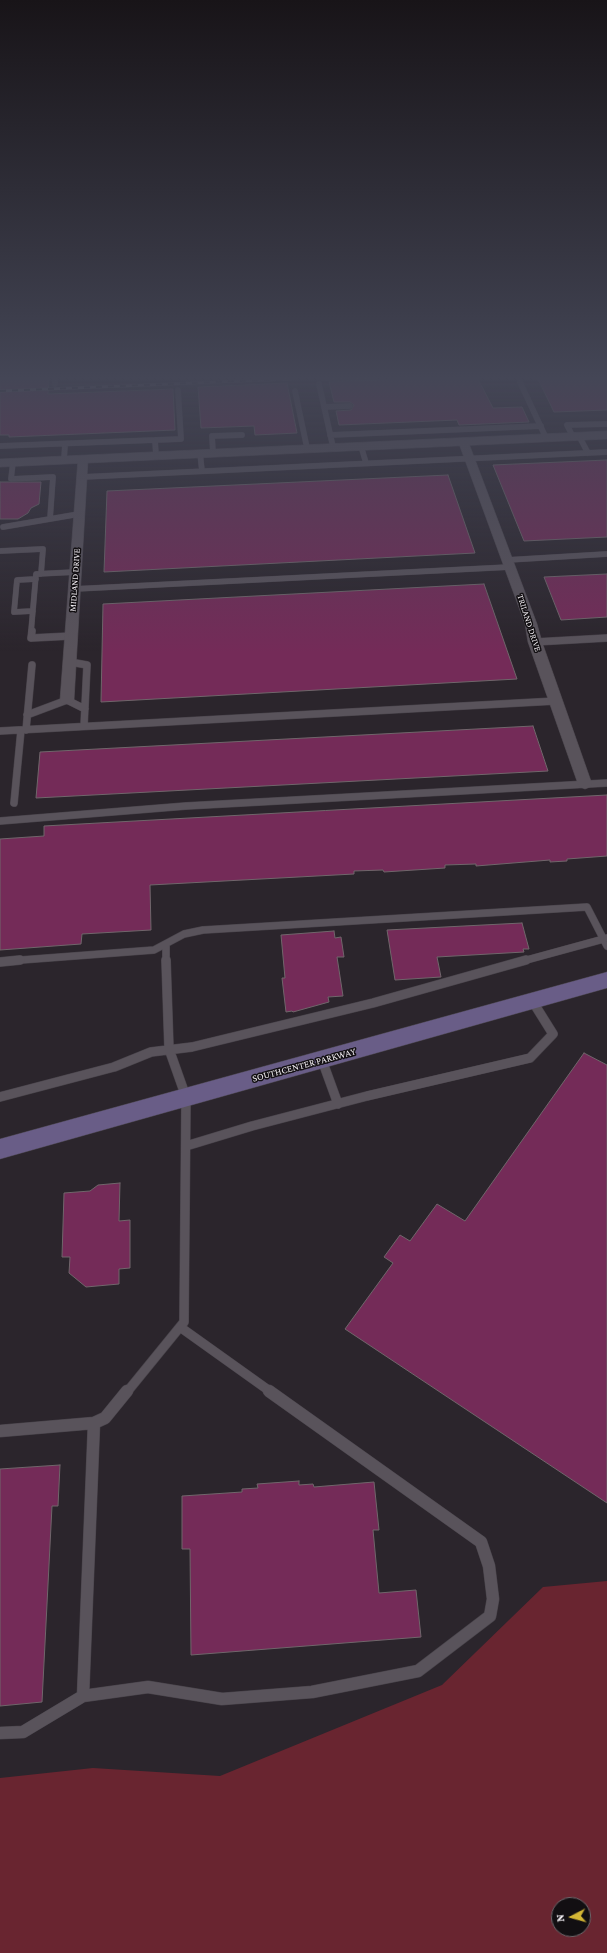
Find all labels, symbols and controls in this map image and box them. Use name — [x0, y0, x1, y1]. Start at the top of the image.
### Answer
street label: MIDLAND DRIVE — [67, 548, 83, 612]
street label: TRILAND DRIVE — [515, 593, 543, 653]
street label: SOUTHCENTER PARKWAY — [251, 1045, 357, 1085]
north arrow — [551, 1897, 591, 1937]
text: N — [554, 1914, 566, 1923]

